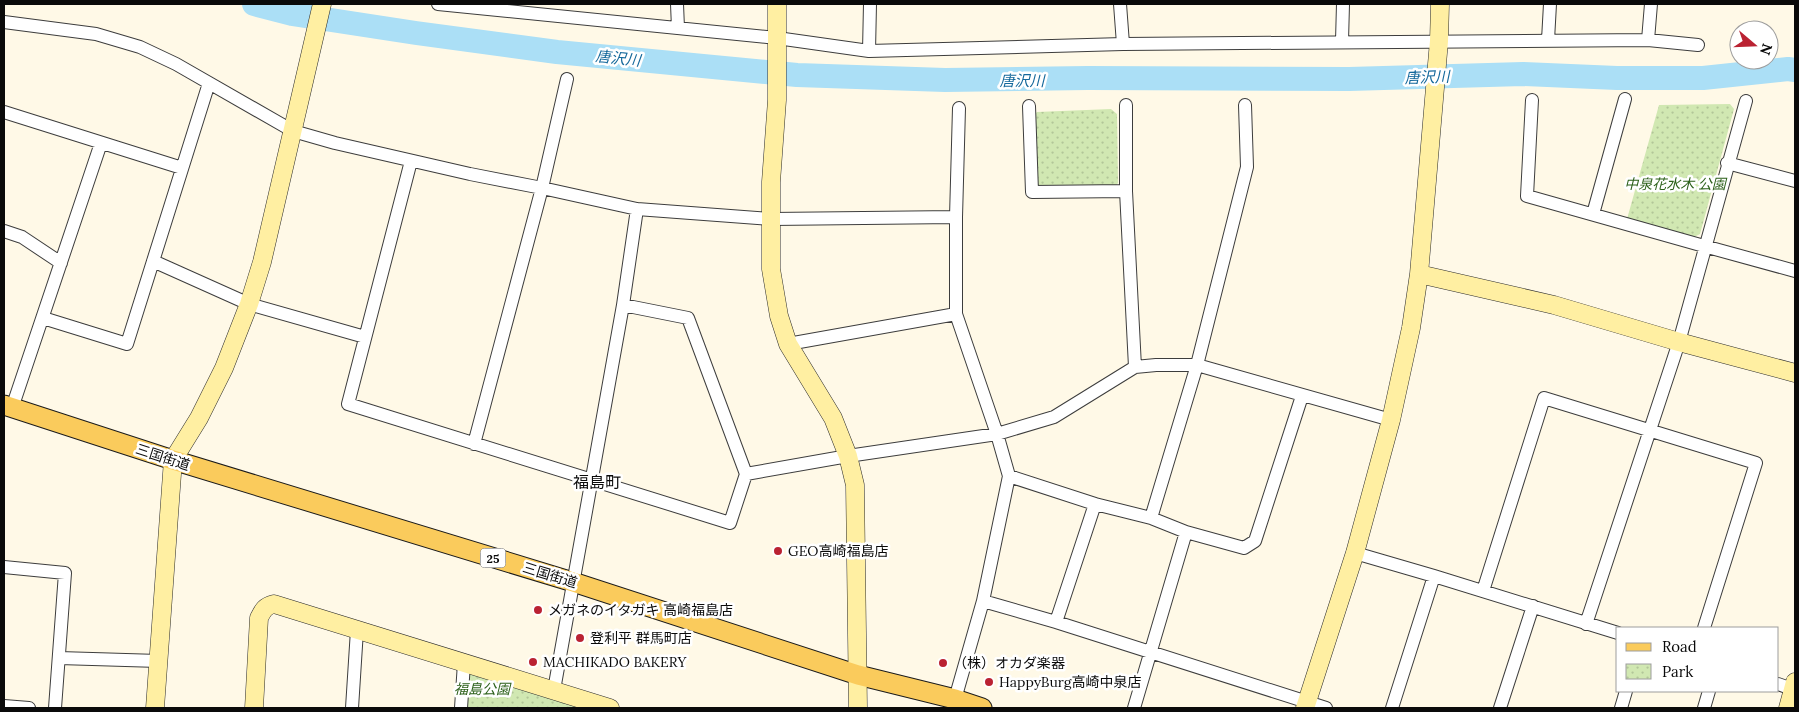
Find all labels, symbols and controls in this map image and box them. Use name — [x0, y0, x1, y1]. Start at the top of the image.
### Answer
north arrow — [1729, 20, 1779, 70]
text: N — [1756, 41, 1777, 57]
water label: 唐沢川 — [595, 46, 643, 70]
water label: 唐沢川 — [1404, 67, 1452, 87]
water label: 唐沢川 — [999, 71, 1046, 90]
park label: 中泉花水木 公園 — [1624, 175, 1728, 193]
street label: 三国街道 — [134, 440, 192, 474]
district label: 福島町 — [573, 472, 621, 492]
place label: GEO高崎福島店 — [788, 542, 888, 560]
marker: GEO高崎福島店 — [772, 545, 784, 557]
road number: 25 — [480, 548, 506, 568]
street label: 三国街道 — [521, 558, 579, 592]
place label: メガネのイタガキ 高崎福島店 — [548, 601, 733, 619]
marker: メガネのイタガキ 高崎福島店 — [532, 604, 544, 616]
legend — [1616, 627, 1779, 692]
place label: 登利平 群馬町店 — [590, 629, 692, 647]
marker: 登利平 群馬町店 — [574, 632, 586, 644]
text: Road — [1662, 637, 1697, 656]
place label: MACHIKADO BAKERY — [543, 653, 687, 671]
place label: （株）オカダ楽器 — [953, 654, 1065, 672]
marker: MACHIKADO BAKERY — [527, 656, 539, 668]
marker: （株）オカダ楽器 — [937, 657, 949, 669]
text: Park — [1662, 662, 1693, 681]
place label: HappyBurg高崎中泉店 — [999, 673, 1141, 691]
marker: HappyBurg高崎中泉店 — [983, 676, 995, 688]
park label: 福島公園 — [454, 680, 512, 698]

